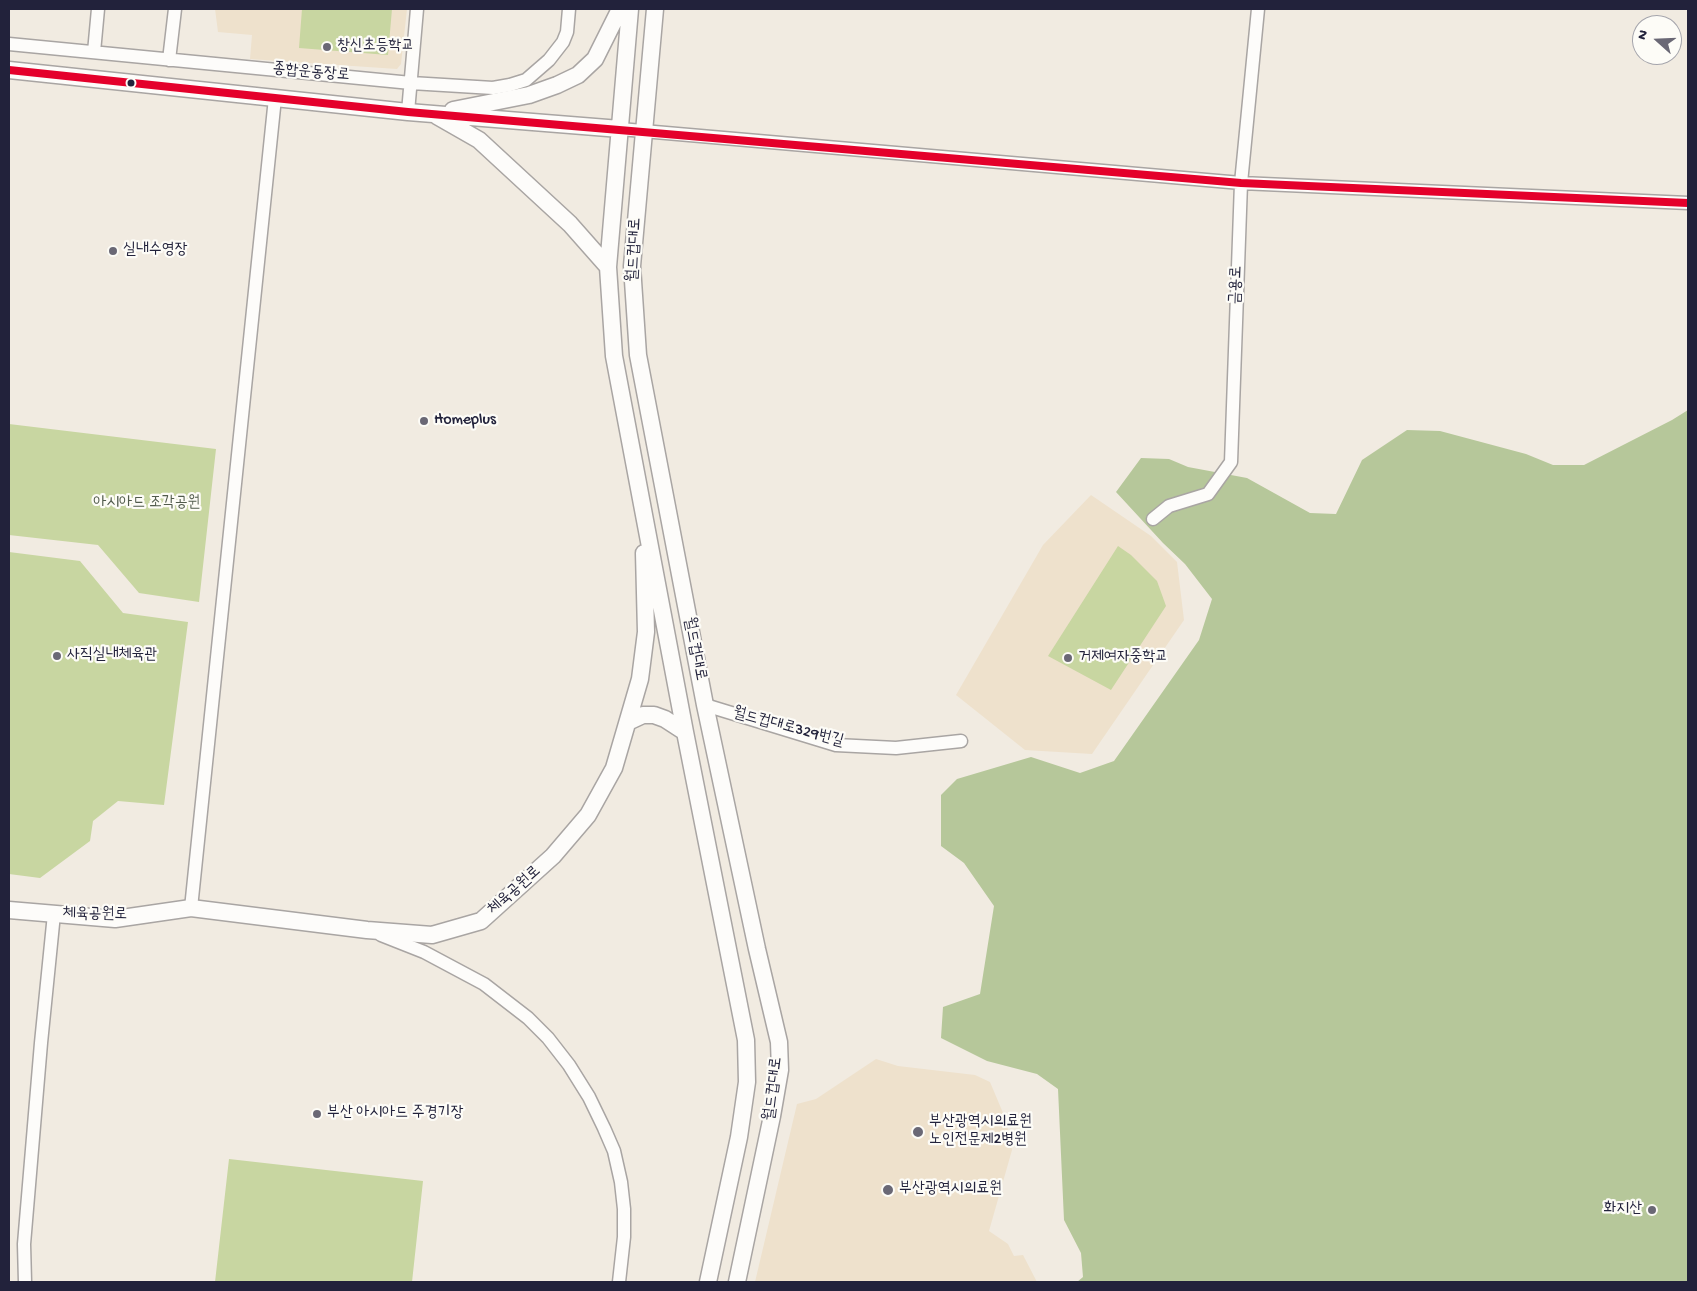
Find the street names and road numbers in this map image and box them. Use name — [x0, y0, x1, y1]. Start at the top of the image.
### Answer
street label: 종합운동장로 — [272, 60, 350, 86]
street label: 월드컵대로 — [624, 217, 646, 283]
street label: 금용로 — [1227, 265, 1247, 305]
street label: 월드컵대로 — [678, 616, 710, 682]
street label: 월드컵대로329번길 — [730, 704, 846, 752]
street label: 체육공원로 — [485, 862, 545, 920]
street label: 체육공원로 — [63, 905, 127, 925]
street label: 월드컵대로 — [761, 1056, 787, 1122]

